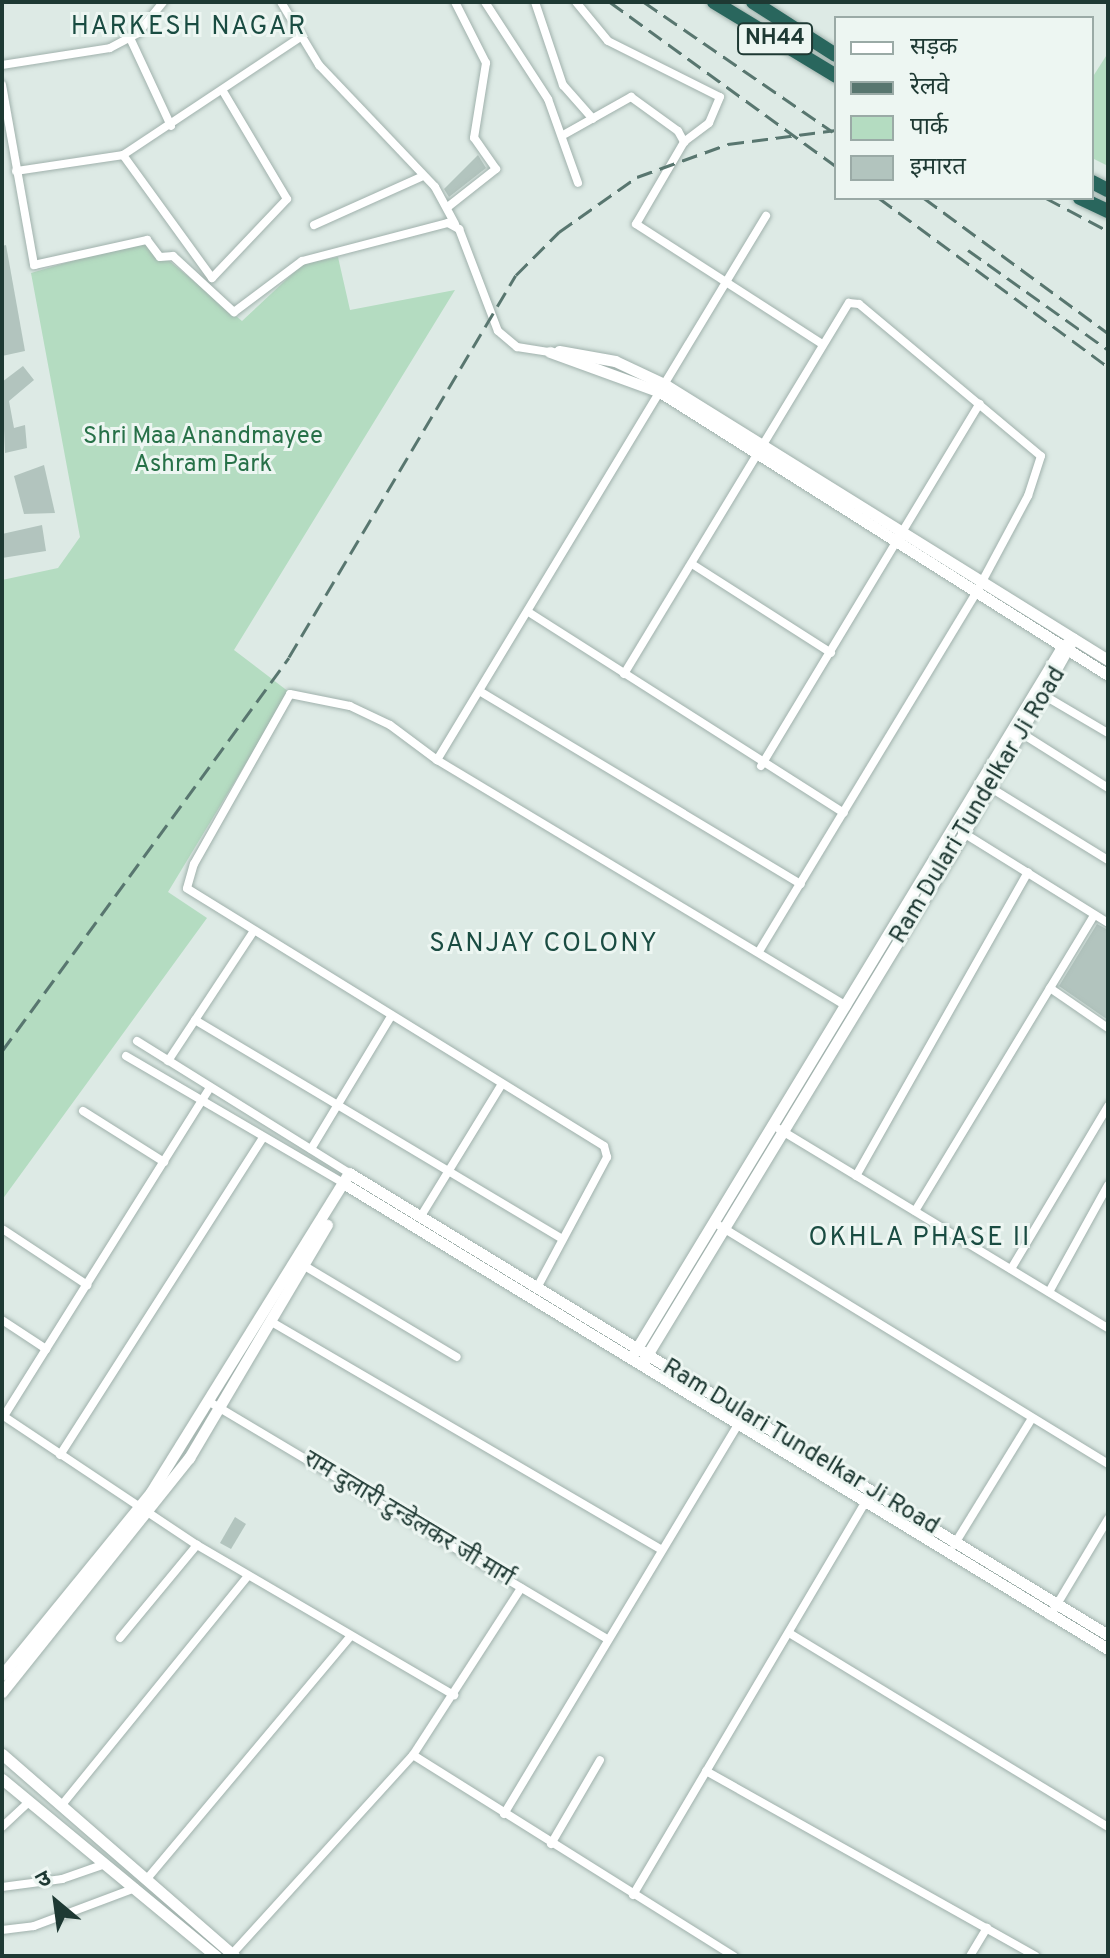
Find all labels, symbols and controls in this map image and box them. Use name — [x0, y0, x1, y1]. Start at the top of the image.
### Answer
district label: HARKESH NAGAR — [71, 12, 307, 44]
legend — [834, 16, 1094, 200]
road number: NH44 — [737, 21, 813, 57]
text: सड़क — [910, 33, 958, 63]
text: रेलवे — [910, 73, 949, 103]
text: पार्क — [910, 113, 948, 143]
text: इमारत — [910, 153, 966, 183]
park label: Shri Maa Anandmayee Ashram Park — [83, 424, 323, 480]
street label: Ram Dulari Tundelkar Ji Road — [885, 662, 1073, 950]
district label: SANJAY COLONY — [429, 929, 659, 961]
district label: OKHLA PHASE II — [808, 1223, 1032, 1255]
street label: Ram Dulari Tundelkar Ji Road — [656, 1354, 944, 1542]
street label: राम दुलारी टुन्डेलकर जी मार्ग — [298, 1446, 518, 1594]
north arrow — [16, 1862, 96, 1942]
text: उ — [32, 1866, 56, 1896]

